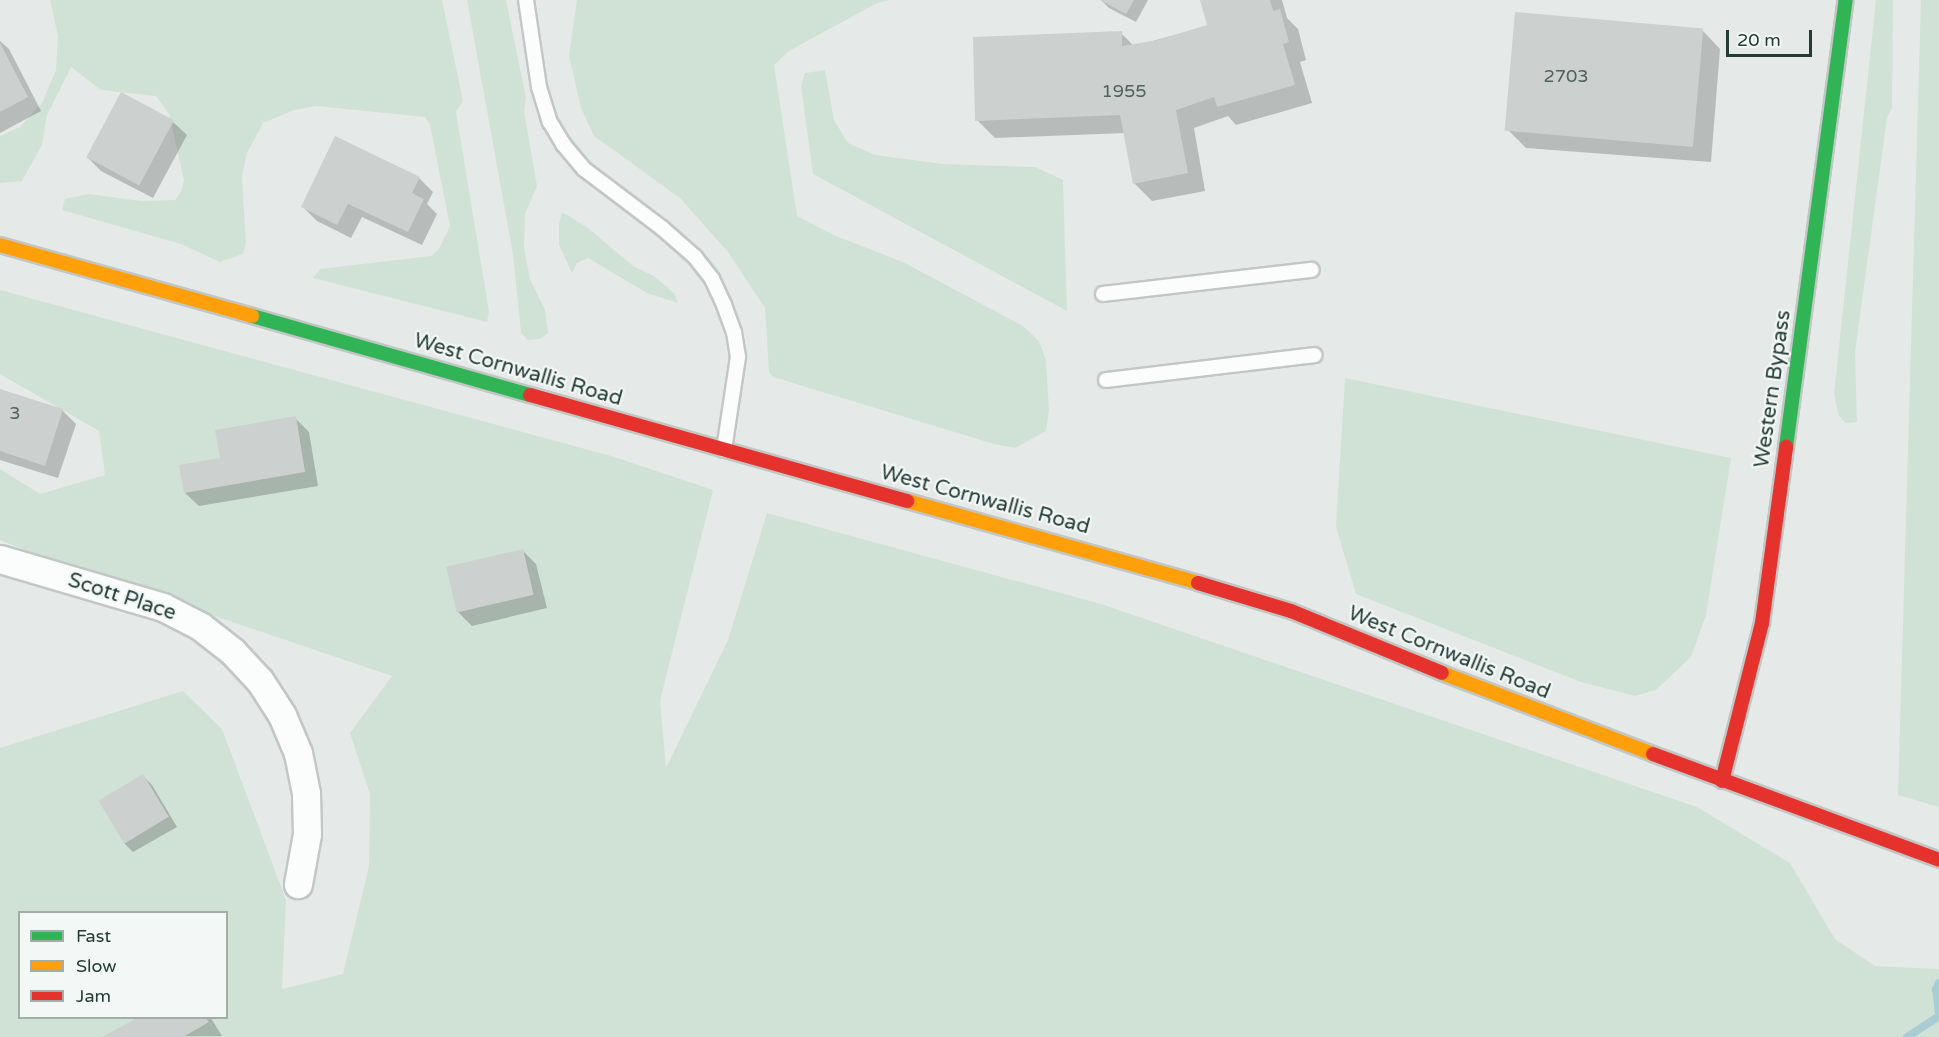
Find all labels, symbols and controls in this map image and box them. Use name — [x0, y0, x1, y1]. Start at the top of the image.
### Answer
scale bar — [1729, 18, 1814, 56]
text: 20 m — [1737, 29, 1781, 51]
house number: 2703 — [1543, 65, 1589, 87]
house number: 1955 — [1101, 80, 1147, 102]
street label: Western Bypass — [1749, 309, 1797, 469]
street label: West Cornwallis Road — [411, 328, 625, 412]
house number: 3 — [9, 402, 21, 424]
street label: West Cornwallis Road — [878, 460, 1092, 540]
street label: Scott Place — [65, 568, 179, 626]
street label: West Cornwallis Road — [1344, 601, 1554, 705]
legend — [18, 911, 228, 1019]
text: Fast — [76, 925, 111, 947]
text: Slow — [76, 955, 117, 977]
text: Jam — [76, 985, 111, 1007]

